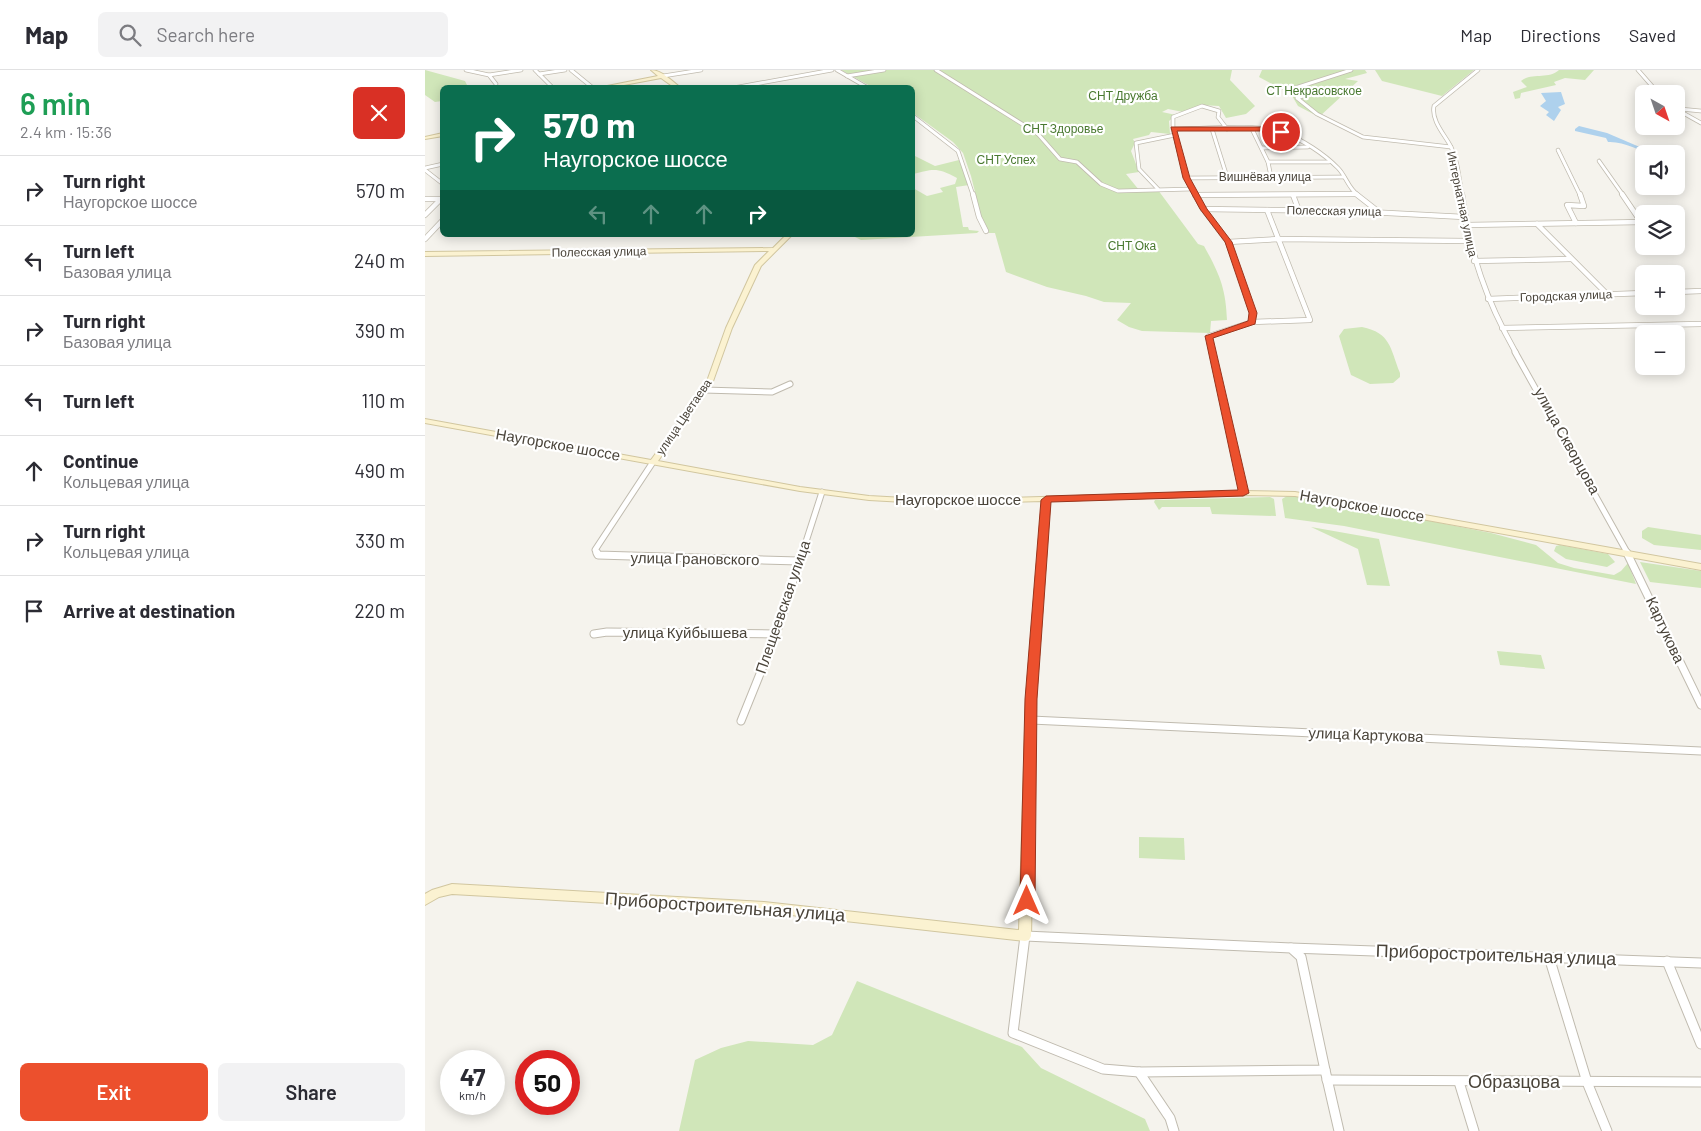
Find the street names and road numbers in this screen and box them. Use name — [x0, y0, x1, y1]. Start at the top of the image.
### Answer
street label: Интернатная улица — [1444, 150, 1481, 258]
street label: Вишнёвая улица — [1219, 169, 1312, 184]
street label: Полесская улица — [1286, 202, 1382, 219]
street label: Полесская улица — [551, 243, 647, 260]
street label: Городская улица — [1519, 286, 1613, 305]
street label: улица Цветаева — [653, 376, 715, 458]
street label: улица Скворцова — [1531, 384, 1605, 498]
street label: Наугорское шоссе — [495, 424, 622, 464]
street label: Наугорское шоссе — [1299, 485, 1426, 525]
street label: Наугорское шоссе — [895, 490, 1021, 508]
street label: Плещеевская улица — [751, 537, 814, 676]
street label: улица Грановского — [631, 548, 760, 568]
street label: Картукова — [1643, 594, 1689, 666]
street label: улица Куйбышева — [623, 623, 748, 641]
street label: улица Картукова — [1308, 723, 1425, 745]
street label: Приборостроительная улица — [604, 887, 847, 925]
street label: Приборостроительная улица — [1375, 939, 1618, 969]
street label: Образцова — [1468, 1070, 1561, 1092]

